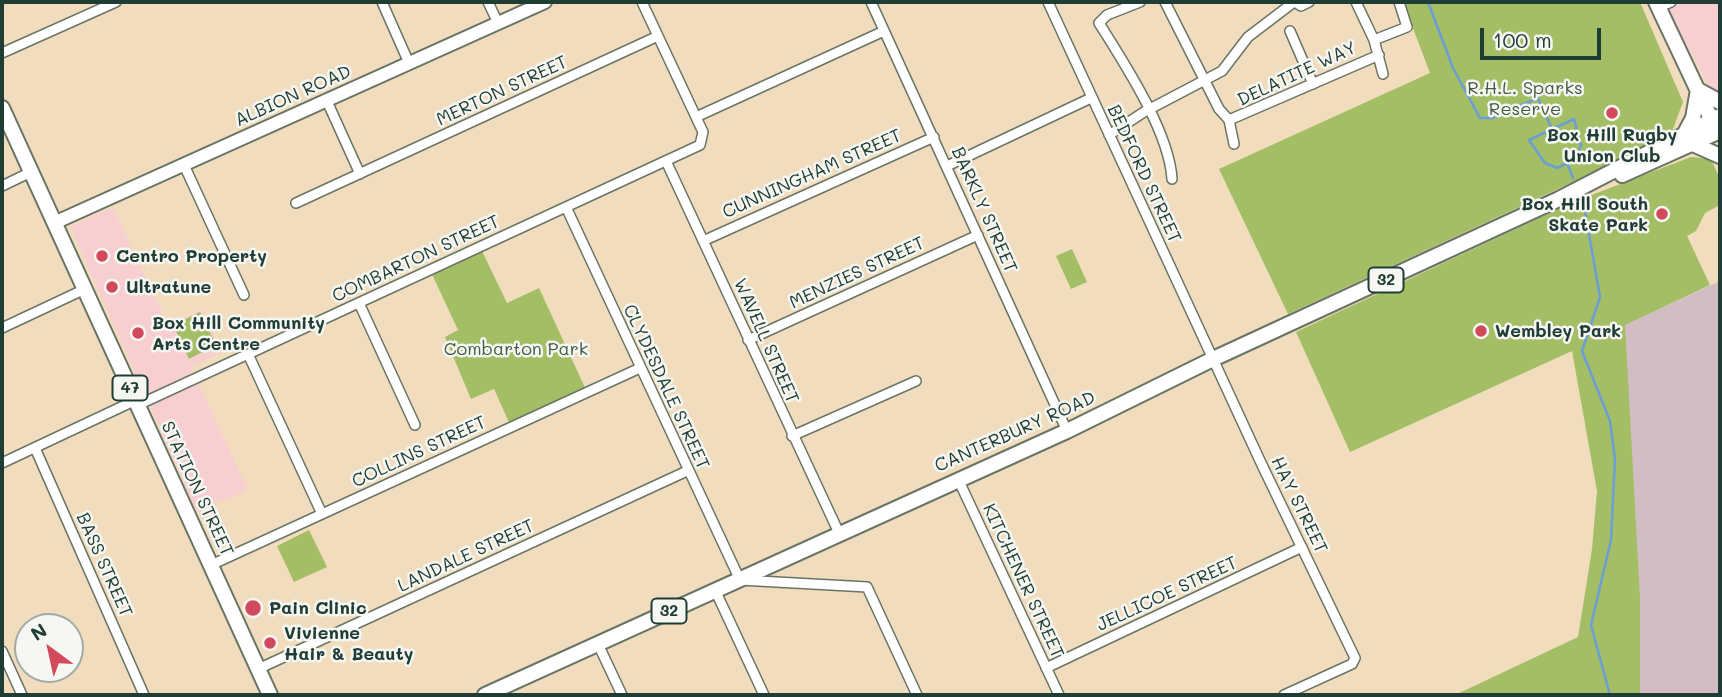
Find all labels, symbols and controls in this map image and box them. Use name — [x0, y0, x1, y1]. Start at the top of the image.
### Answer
scale bar — [1484, 14, 1605, 58]
text: 100 m — [1493, 26, 1552, 53]
street label: DELATITE WAY — [1234, 37, 1360, 111]
street label: MERTON STREET — [433, 51, 571, 131]
street label: ALBION ROAD — [232, 61, 354, 131]
park label: R.H.L. Sparks Reserve — [1467, 77, 1583, 119]
street label: BEDFORD STREET — [1102, 101, 1186, 247]
marker: Box Hill Rugby Union Club — [1604, 105, 1620, 121]
place label: Box Hill Rugby Union Club — [1547, 124, 1677, 166]
street label: CUNNINGHAM STREET — [719, 125, 905, 223]
street label: BARKLY STREET — [947, 144, 1021, 276]
place label: Box Hill South Skate Park — [1521, 193, 1648, 235]
marker: Box Hill South Skate Park — [1654, 206, 1670, 222]
street label: COMBARTON STREET — [329, 211, 503, 307]
street label: MENZIES STREET — [786, 232, 928, 314]
place label: Centro Property — [116, 245, 267, 267]
marker: Centro Property — [94, 248, 110, 264]
road number: 32 — [1368, 268, 1404, 292]
street label: WAVELL STREET — [729, 275, 803, 407]
place label: Ultratune — [126, 276, 211, 298]
marker: Ultratune — [104, 279, 120, 295]
street label: CLYDESDALE STREET — [618, 301, 714, 473]
place label: Box Hill Community Arts Centre — [152, 312, 325, 354]
place label: Wembley Park — [1495, 320, 1621, 342]
marker: Wembley Park — [1473, 323, 1489, 339]
marker: Box Hill Community Arts Centre — [130, 325, 146, 341]
park label: Combarton Park — [444, 338, 588, 360]
road number: 47 — [113, 376, 148, 400]
street label: CANTERBURY ROAD — [931, 387, 1099, 477]
street label: COLLINS STREET — [349, 411, 489, 493]
street label: STATION STREET — [156, 418, 238, 560]
street label: HAY STREET — [1266, 453, 1332, 557]
street label: KITCHENER STREET — [978, 500, 1068, 662]
street label: BASS STREET — [71, 509, 137, 621]
street label: LANDALE STREET — [394, 515, 538, 597]
street label: JELLICOE STREET — [1093, 552, 1241, 636]
place label: Pain Clinic — [269, 597, 367, 619]
marker: Pain Clinic — [243, 598, 263, 618]
road number: 32 — [652, 598, 686, 624]
north arrow — [14, 613, 84, 683]
text: N — [26, 617, 51, 646]
place label: Vivienne Hair & Beauty — [284, 622, 413, 664]
marker: Vivienne Hair & Beauty — [262, 635, 278, 651]

